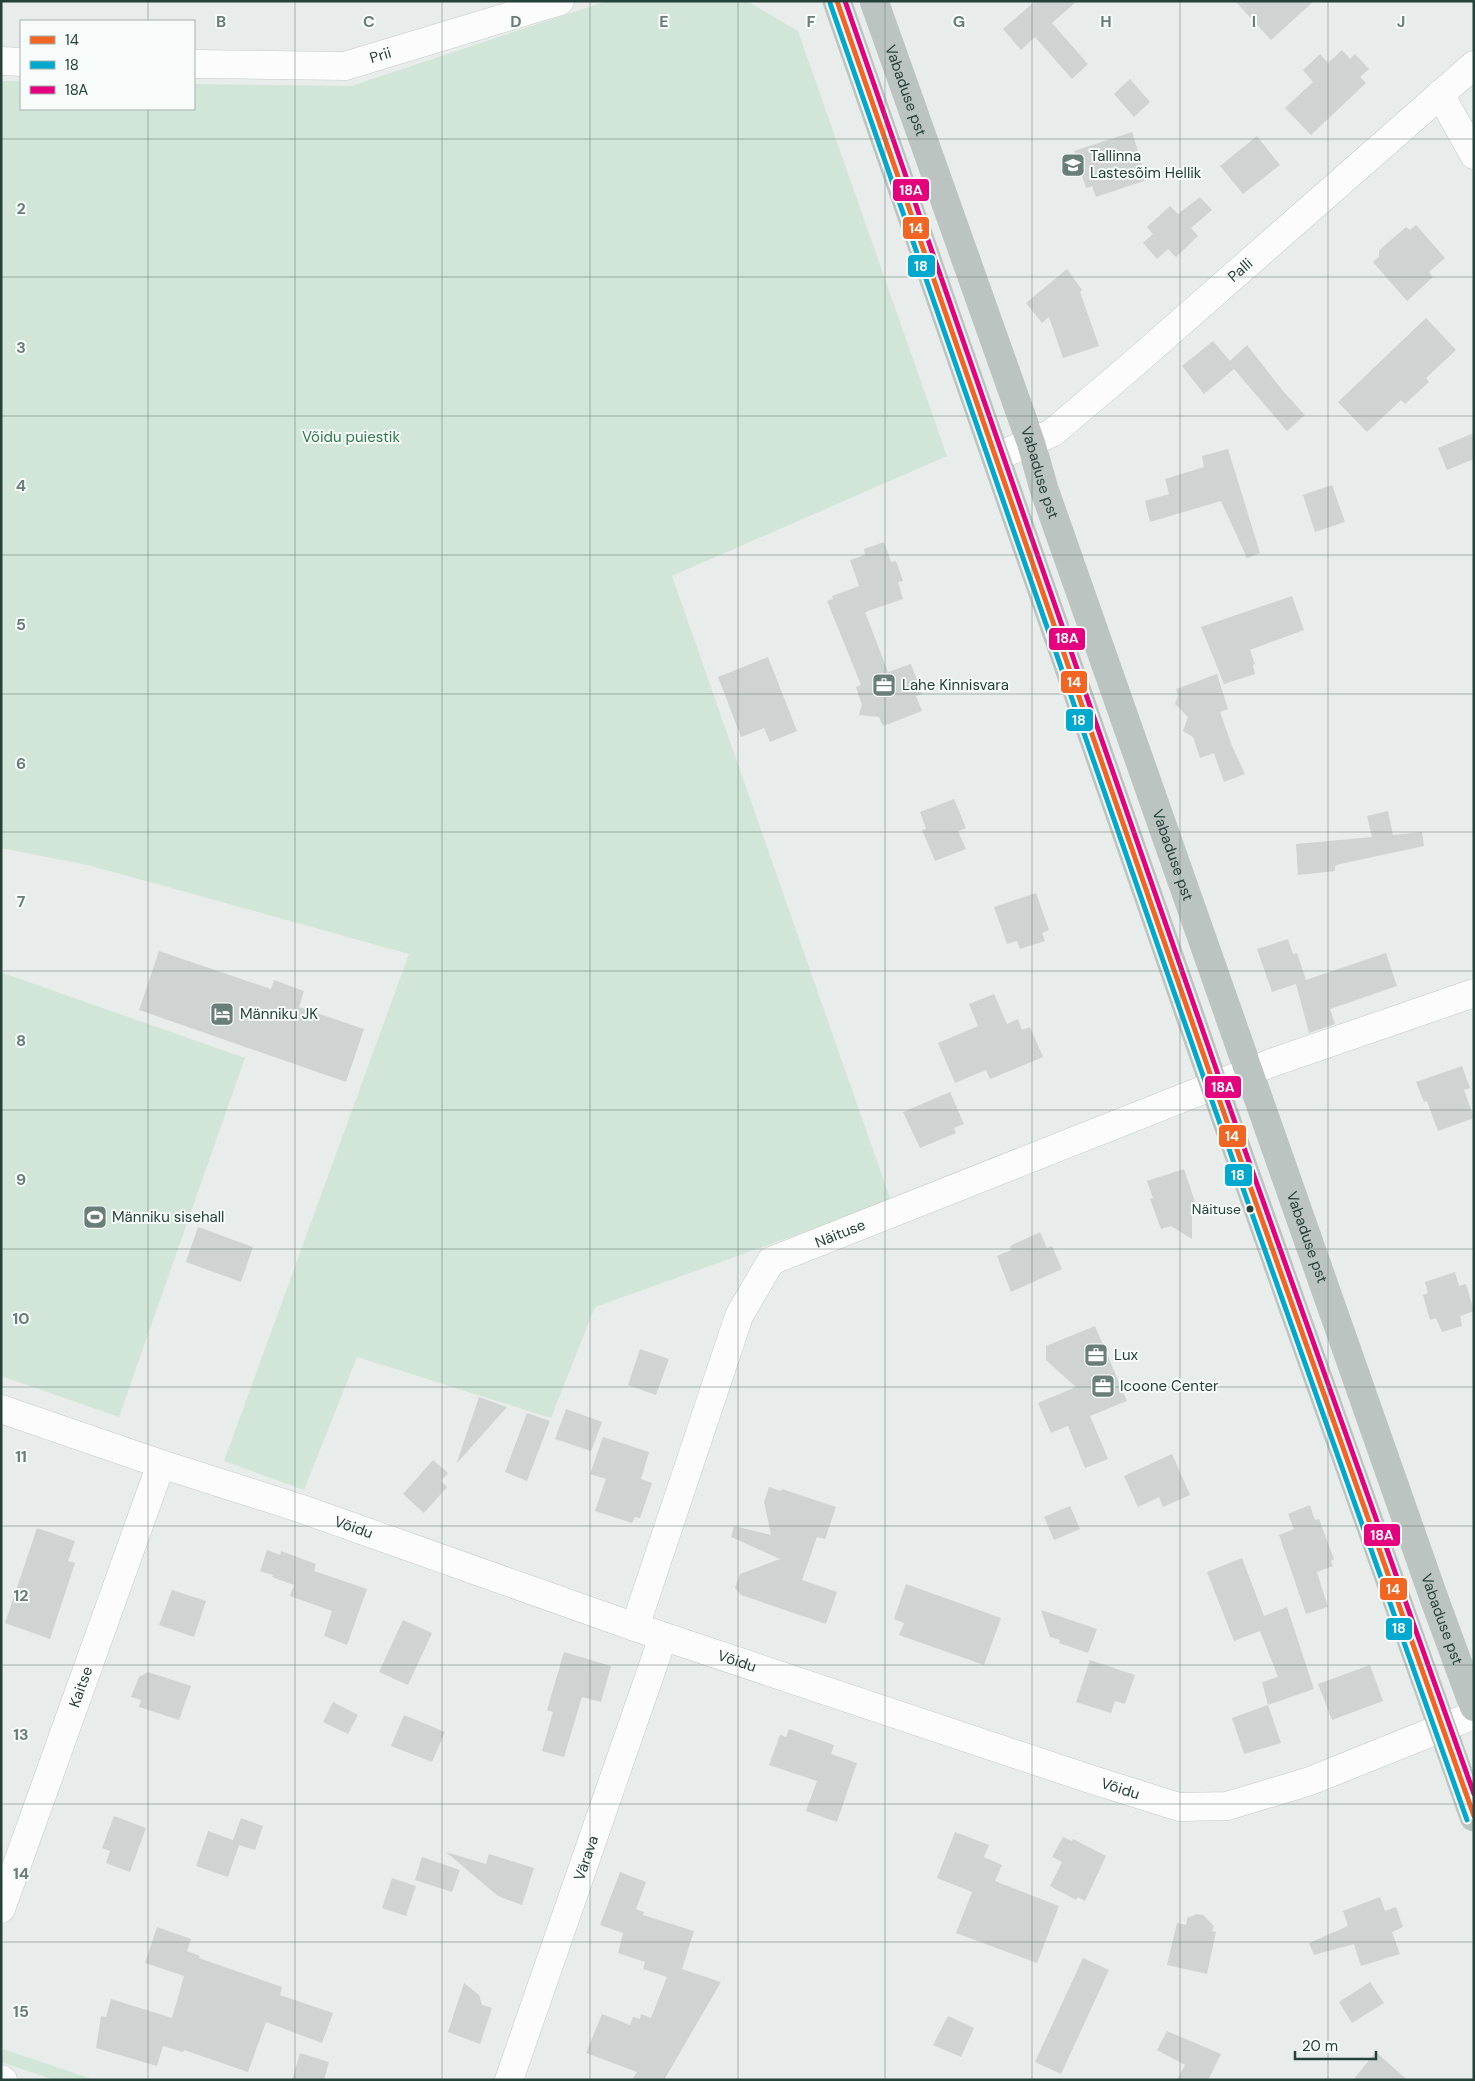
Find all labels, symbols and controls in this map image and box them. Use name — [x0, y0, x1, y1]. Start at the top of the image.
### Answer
text: B — [216, 11, 226, 32]
text: C — [363, 11, 375, 32]
text: D — [510, 11, 522, 32]
text: E — [659, 11, 669, 32]
text: F — [807, 11, 816, 32]
text: G — [953, 11, 965, 32]
text: H — [1100, 11, 1112, 32]
text: I — [1252, 11, 1256, 32]
text: J — [1397, 11, 1405, 32]
legend — [20, 20, 195, 110]
text: 14 — [65, 30, 79, 50]
street label: Vabaduse pst — [880, 42, 931, 139]
street label: Prii — [367, 43, 394, 68]
text: 18 — [65, 55, 79, 75]
text: 18A — [65, 80, 88, 100]
place label: Tallinna Lastesõim Hellik — [1090, 146, 1202, 183]
school or university icon: Tallinna Lastesõim Hellik — [1060, 152, 1086, 178]
line badge: 18A — [892, 178, 930, 202]
text: 18A — [899, 181, 923, 199]
text: 2 — [16, 198, 26, 219]
line badge: 14 — [902, 216, 930, 240]
text: 14 — [909, 219, 923, 237]
line badge: 18 — [907, 254, 936, 278]
street label: Palli — [1224, 254, 1257, 286]
text: 18 — [914, 257, 928, 275]
text: 3 — [16, 337, 26, 358]
street label: Vabaduse pst — [1016, 424, 1064, 522]
park label: Võidu puiestik — [302, 427, 400, 447]
text: 4 — [16, 475, 26, 496]
text: 5 — [16, 614, 26, 635]
line badge: 18A — [1048, 627, 1086, 651]
text: 18A — [1055, 629, 1079, 647]
line badge: 14 — [1060, 670, 1088, 694]
office icon: Lahe Kinnisvara — [871, 672, 897, 698]
text: 14 — [1067, 673, 1081, 691]
place label: Lahe Kinnisvara — [902, 675, 1009, 695]
line badge: 18 — [1065, 708, 1094, 732]
text: 18 — [1072, 711, 1086, 729]
text: 6 — [16, 753, 26, 774]
street label: Vabaduse pst — [1147, 807, 1198, 904]
text: 7 — [17, 891, 26, 912]
hotel icon: Männiku JK — [209, 1001, 235, 1027]
place label: Männiku JK — [240, 1004, 318, 1024]
text: 8 — [16, 1030, 26, 1051]
line badge: 18A — [1204, 1075, 1242, 1099]
text: 18A — [1211, 1078, 1235, 1096]
line badge: 14 — [1218, 1124, 1247, 1148]
text: 14 — [1225, 1127, 1239, 1145]
line badge: 18 — [1224, 1163, 1253, 1187]
text: 18 — [1231, 1166, 1245, 1184]
text: 9 — [16, 1169, 26, 1190]
street label: Vabaduse pst — [1282, 1189, 1332, 1286]
place label: Näituse — [1192, 1200, 1241, 1218]
sports icon: Männiku sisehall — [82, 1204, 108, 1230]
marker: Näituse — [1245, 1204, 1255, 1214]
place label: Männiku sisehall — [112, 1207, 224, 1227]
street label: Näituse — [812, 1215, 868, 1253]
text: 10 — [12, 1308, 30, 1329]
office icon: Lux — [1083, 1342, 1109, 1368]
place label: Lux — [1114, 1345, 1139, 1365]
office icon: Icoone Center — [1090, 1373, 1116, 1399]
place label: Icoone Center — [1120, 1376, 1219, 1396]
text: 11 — [15, 1446, 27, 1467]
street label: Võidu — [332, 1511, 376, 1543]
line badge: 18A — [1363, 1523, 1401, 1547]
text: 18A — [1370, 1526, 1394, 1544]
street label: Vabaduse pst — [1416, 1571, 1468, 1668]
line badge: 14 — [1379, 1577, 1408, 1601]
text: 14 — [1386, 1580, 1400, 1598]
text: 12 — [13, 1585, 29, 1606]
line badge: 18 — [1385, 1617, 1413, 1641]
text: 18 — [1392, 1619, 1406, 1637]
street label: Võidu — [715, 1645, 759, 1677]
street label: Kaitse — [64, 1664, 97, 1710]
text: 13 — [13, 1724, 29, 1745]
street label: Võidu — [1098, 1773, 1142, 1804]
street label: Värava — [569, 1833, 603, 1883]
text: 14 — [13, 1863, 29, 1884]
text: 15 — [13, 2001, 29, 2022]
scale bar — [1295, 2028, 1376, 2060]
text: 20 m — [1302, 2036, 1338, 2056]

